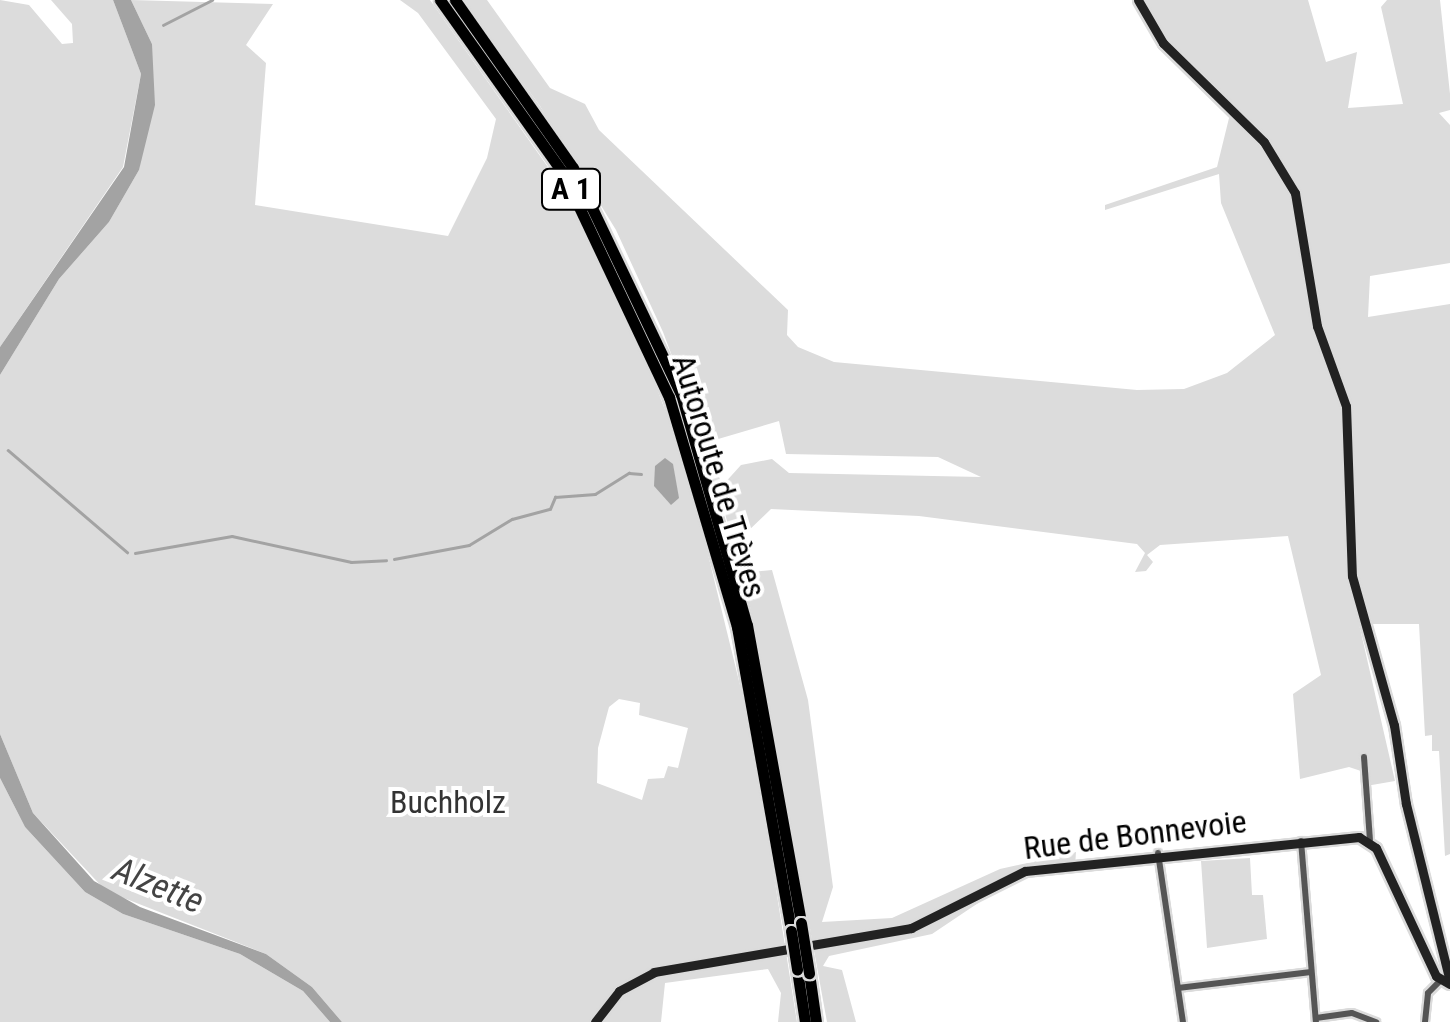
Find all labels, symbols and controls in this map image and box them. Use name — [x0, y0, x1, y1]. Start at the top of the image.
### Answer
road number: A 1 — [541, 164, 601, 214]
street label: Autoroute de Trèves — [664, 350, 774, 602]
park label: Buchholz — [390, 783, 506, 821]
street label: Rue de Bonnevoie — [1021, 802, 1249, 868]
water label: Alzette — [107, 849, 209, 923]

